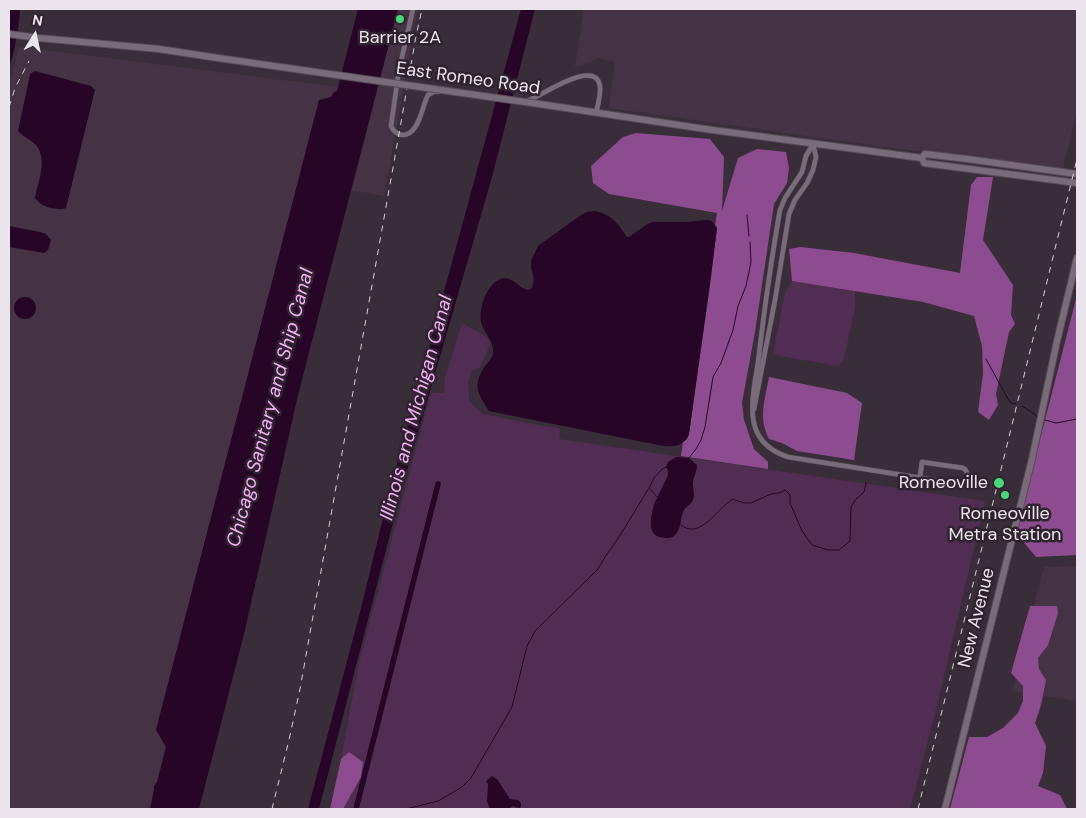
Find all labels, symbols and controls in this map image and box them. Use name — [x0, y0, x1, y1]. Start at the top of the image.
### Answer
north arrow — [10, 10, 60, 60]
text: N — [31, 10, 44, 30]
marker: Barrier 2A — [394, 13, 406, 25]
place label: Barrier 2A — [359, 27, 441, 49]
street label: East Romeo Road — [395, 58, 541, 100]
water label: Chicago Sanitary and Ship Canal — [223, 266, 319, 550]
water label: Illinois and Michigan Canal — [376, 293, 458, 523]
place label: Romeoville — [899, 472, 988, 494]
marker: Romeoville — [992, 476, 1006, 490]
marker: Romeoville Metra Station — [999, 489, 1011, 501]
place label: Romeoville Metra Station — [949, 503, 1061, 546]
street label: New Avenue — [954, 566, 1000, 670]

